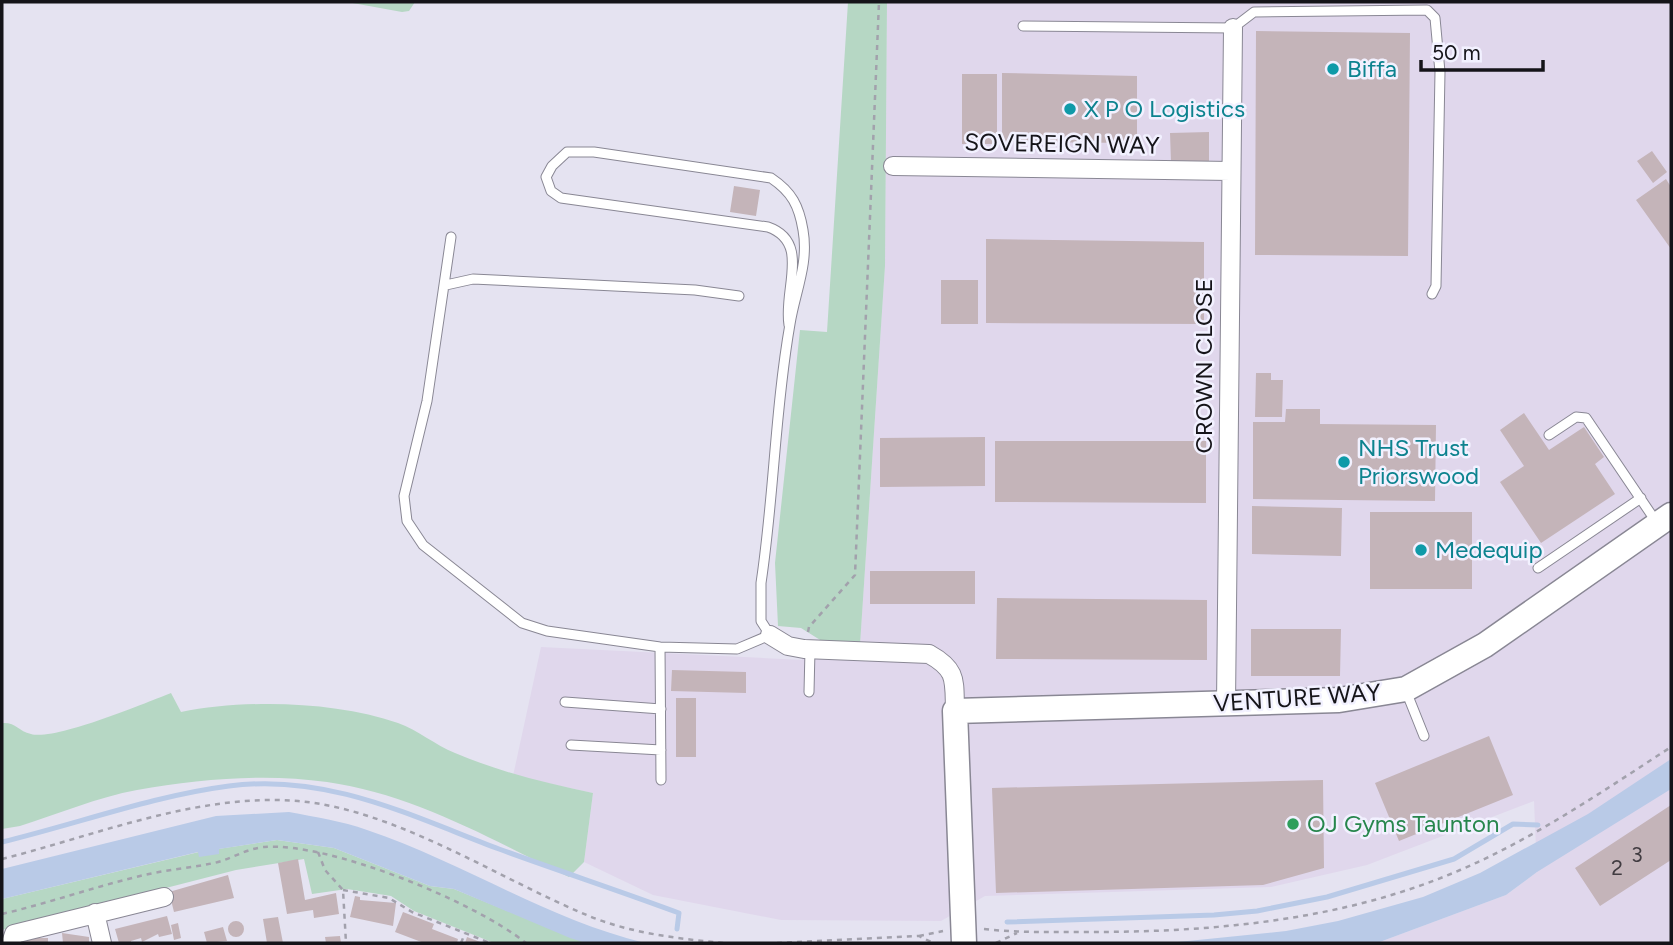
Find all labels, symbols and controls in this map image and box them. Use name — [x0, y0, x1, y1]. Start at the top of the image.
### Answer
scale bar — [1421, 28, 1544, 72]
text: 50 m — [1432, 40, 1481, 65]
place label: Biffa — [1347, 54, 1397, 83]
marker: Biffa — [1325, 61, 1341, 77]
place label: X P O Logistics — [1084, 94, 1245, 123]
marker: X P O Logistics — [1062, 101, 1078, 117]
street label: SOVEREIGN WAY — [964, 127, 1160, 160]
street label: CROWN CLOSE — [1189, 278, 1218, 454]
place label: NHS Trust Priorswood — [1358, 433, 1479, 490]
marker: NHS Trust Priorswood — [1336, 454, 1352, 470]
place label: Medequip — [1435, 535, 1543, 564]
marker: Medequip — [1413, 542, 1429, 558]
street label: VENTURE WAY — [1212, 677, 1382, 718]
place label: OJ Gyms Taunton — [1307, 809, 1499, 838]
marker: OJ Gyms Taunton — [1285, 816, 1301, 832]
house number: 3 — [1631, 842, 1643, 867]
house number: 2 — [1611, 855, 1623, 880]

